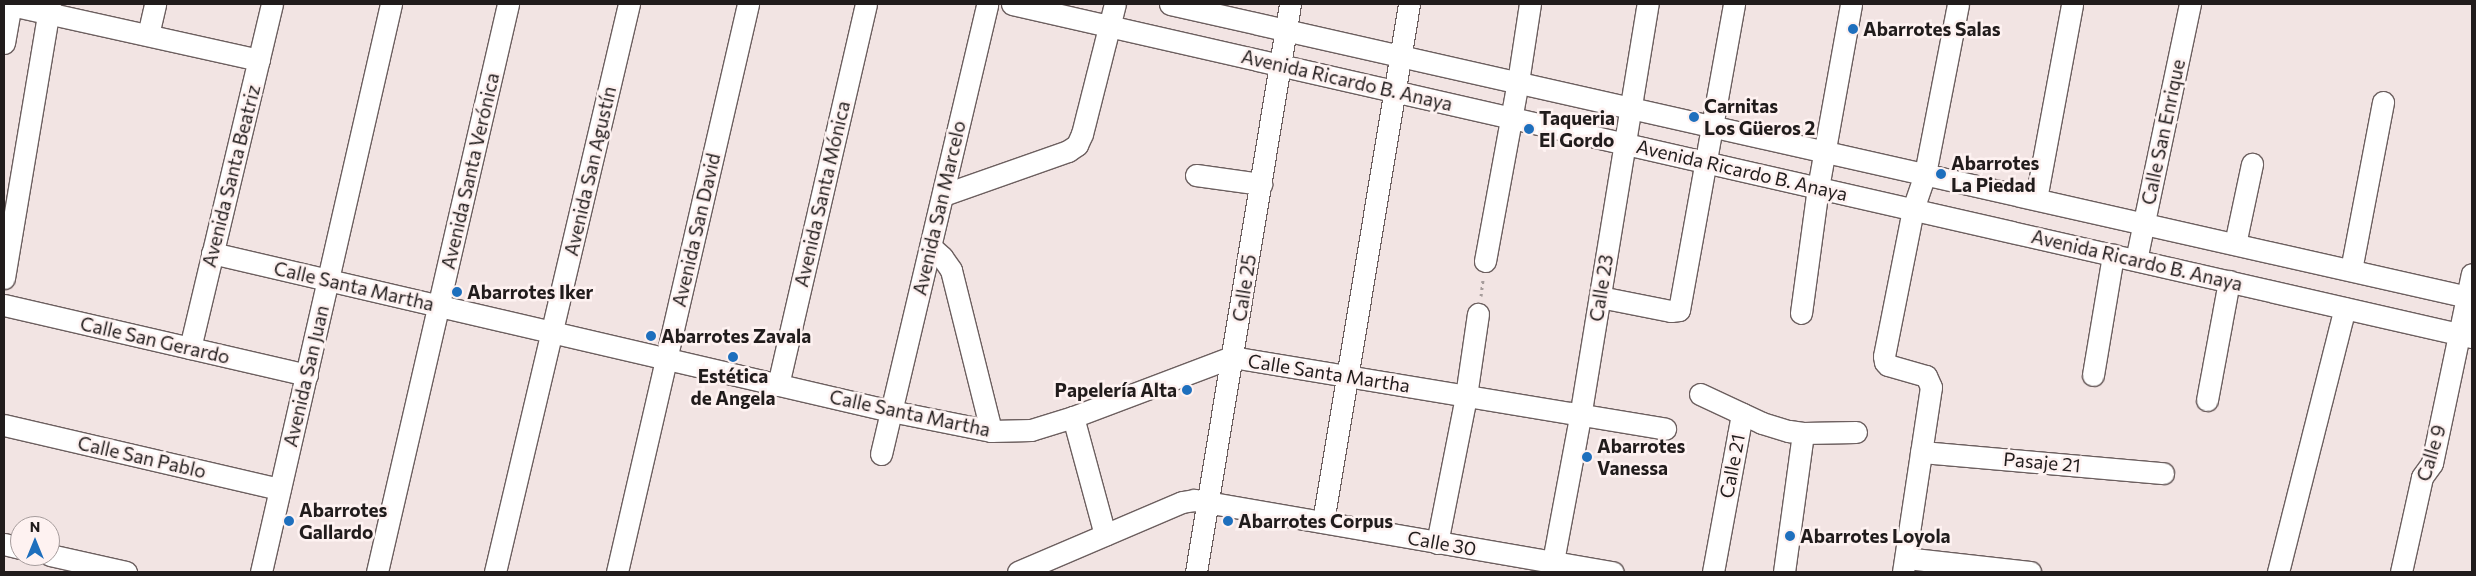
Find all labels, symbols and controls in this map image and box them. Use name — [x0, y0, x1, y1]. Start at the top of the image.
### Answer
place label: Abarrotes Salas — [1863, 18, 2001, 40]
marker: Abarrotes Salas — [1847, 23, 1859, 35]
street label: Avenida Ricardo B. Anaya — [1239, 45, 1455, 115]
street label: Calle San Enrique — [2136, 57, 2190, 207]
street label: Avenida Santa Verónica — [436, 71, 504, 271]
street label: Avenida Santa Beatriz — [197, 82, 265, 270]
street label: Avenida San Agustín — [559, 84, 621, 258]
place label: Carnitas Los Güeros 2 — [1704, 95, 1815, 139]
street label: Avenida Santa Mónica — [790, 99, 854, 289]
place label: Taqueria El Gordo — [1539, 107, 1615, 151]
marker: Carnitas Los Güeros 2 — [1688, 111, 1700, 123]
street label: Avenida San Marcelo — [908, 118, 970, 298]
marker: Taqueria El Gordo — [1523, 123, 1535, 135]
street label: Avenida Ricardo B. Anaya — [1634, 135, 1850, 205]
street label: Avenida San David — [667, 151, 725, 309]
place label: Abarrotes La Piedad — [1951, 152, 2039, 196]
marker: Abarrotes La Piedad — [1935, 168, 1947, 180]
street label: Avenida Ricardo B. Anaya — [2029, 225, 2245, 295]
street label: Calle 25 — [1227, 253, 1261, 323]
street label: Calle 23 — [1584, 253, 1618, 323]
street label: Calle Santa Martha — [272, 256, 436, 316]
place label: Abarrotes Iker — [467, 281, 593, 303]
marker: Abarrotes Iker — [451, 286, 463, 298]
street label: Avenida San Juan — [279, 303, 333, 449]
street label: Calle San Gerardo — [78, 312, 232, 368]
place label: Abarrotes Zavala — [661, 325, 811, 347]
marker: Abarrotes Zavala — [645, 330, 657, 342]
street label: Calle Santa Martha — [1246, 349, 1412, 397]
marker: Estética de Angela — [727, 351, 739, 363]
place label: Estética de Angela — [691, 365, 775, 409]
place label: Papelería Alta — [1055, 379, 1177, 401]
marker: Papelería Alta — [1181, 384, 1193, 396]
street label: Calle Santa Martha — [828, 385, 992, 441]
street label: Calle 9 — [2412, 422, 2450, 484]
street label: Calle San Pablo — [76, 431, 208, 483]
street label: Calle 21 — [1715, 432, 1749, 500]
place label: Abarrotes Vanessa — [1597, 435, 1685, 479]
street label: Pasaje 21 — [2002, 447, 2082, 477]
marker: Abarrotes Vanessa — [1581, 451, 1593, 463]
place label: Abarrotes Gallardo — [299, 499, 387, 543]
place label: Abarrotes Corpus — [1238, 510, 1393, 532]
marker: Abarrotes Gallardo — [283, 515, 295, 527]
marker: Abarrotes Corpus — [1222, 515, 1234, 527]
north arrow — [10, 516, 60, 566]
text: N — [30, 518, 40, 535]
place label: Abarrotes Loyola — [1800, 525, 1951, 547]
street label: Calle 30 — [1406, 526, 1478, 560]
marker: Abarrotes Loyola — [1784, 530, 1796, 542]

